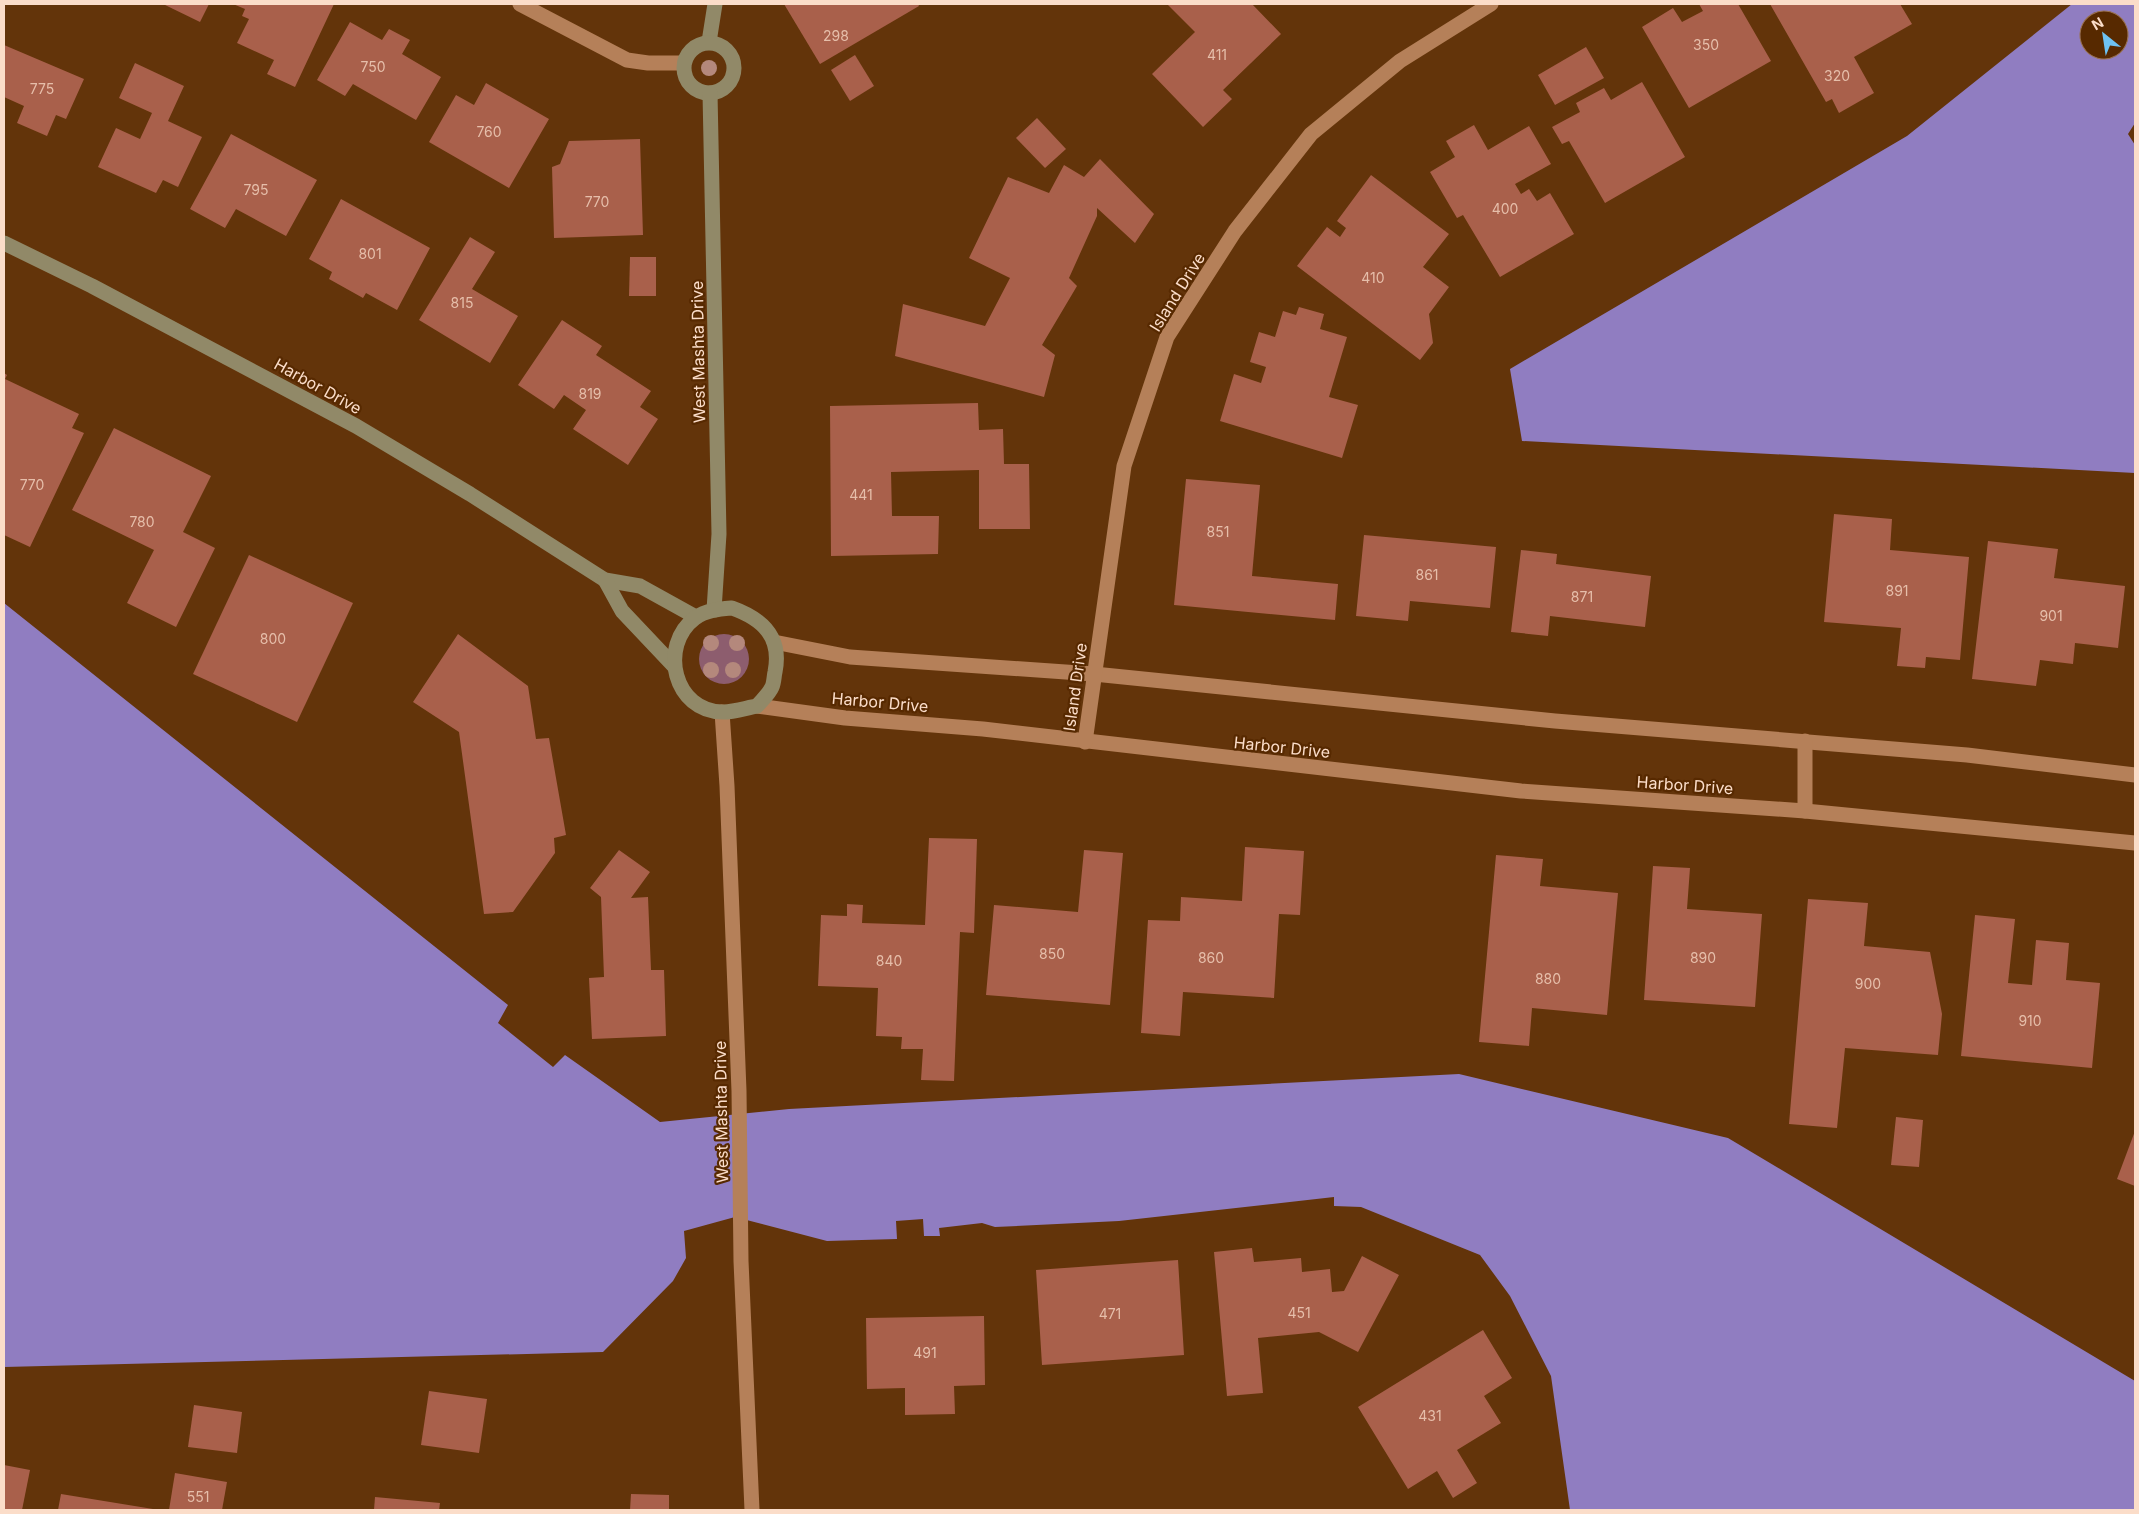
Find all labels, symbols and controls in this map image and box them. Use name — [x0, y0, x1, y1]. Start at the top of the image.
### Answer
north arrow — [2079, 10, 2129, 60]
text: N — [2088, 13, 2106, 33]
house number: 298 — [823, 27, 849, 44]
house number: 350 — [1693, 36, 1719, 53]
house number: 411 — [1207, 46, 1227, 63]
house number: 750 — [360, 58, 386, 75]
house number: 320 — [1824, 67, 1850, 84]
house number: 775 — [30, 80, 54, 97]
house number: 760 — [476, 123, 502, 140]
house number: 795 — [244, 181, 268, 198]
house number: 770 — [585, 193, 609, 210]
house number: 400 — [1492, 200, 1518, 217]
house number: 801 — [358, 245, 382, 262]
street label: Island Drive — [1145, 249, 1209, 335]
house number: 410 — [1361, 269, 1385, 286]
street label: West Mashta Drive — [687, 281, 709, 423]
house number: 815 — [451, 294, 473, 311]
street label: Harbor Drive — [271, 354, 365, 418]
house number: 819 — [578, 385, 602, 402]
house number: 770 — [20, 476, 44, 493]
house number: 441 — [849, 486, 873, 503]
house number: 780 — [129, 513, 155, 530]
house number: 851 — [1207, 523, 1229, 540]
house number: 861 — [1415, 566, 1439, 583]
house number: 891 — [1885, 582, 1909, 599]
house number: 871 — [1571, 588, 1593, 605]
house number: 901 — [2039, 607, 2063, 624]
house number: 800 — [260, 630, 286, 647]
street label: Island Drive — [1059, 642, 1091, 732]
street label: Harbor Drive — [831, 688, 929, 716]
street label: Harbor Drive — [1233, 732, 1331, 762]
street label: Harbor Drive — [1636, 772, 1734, 798]
house number: 850 — [1039, 945, 1065, 962]
house number: 860 — [1198, 949, 1224, 966]
house number: 890 — [1690, 949, 1716, 966]
house number: 840 — [876, 952, 902, 969]
house number: 880 — [1535, 970, 1561, 987]
house number: 900 — [1855, 975, 1881, 992]
house number: 910 — [2018, 1012, 2042, 1029]
street label: West Mashta Drive — [710, 1041, 732, 1183]
house number: 451 — [1287, 1304, 1311, 1321]
house number: 471 — [1099, 1305, 1121, 1322]
house number: 491 — [913, 1344, 937, 1361]
house number: 431 — [1418, 1407, 1442, 1424]
house number: 551 — [187, 1488, 209, 1505]

